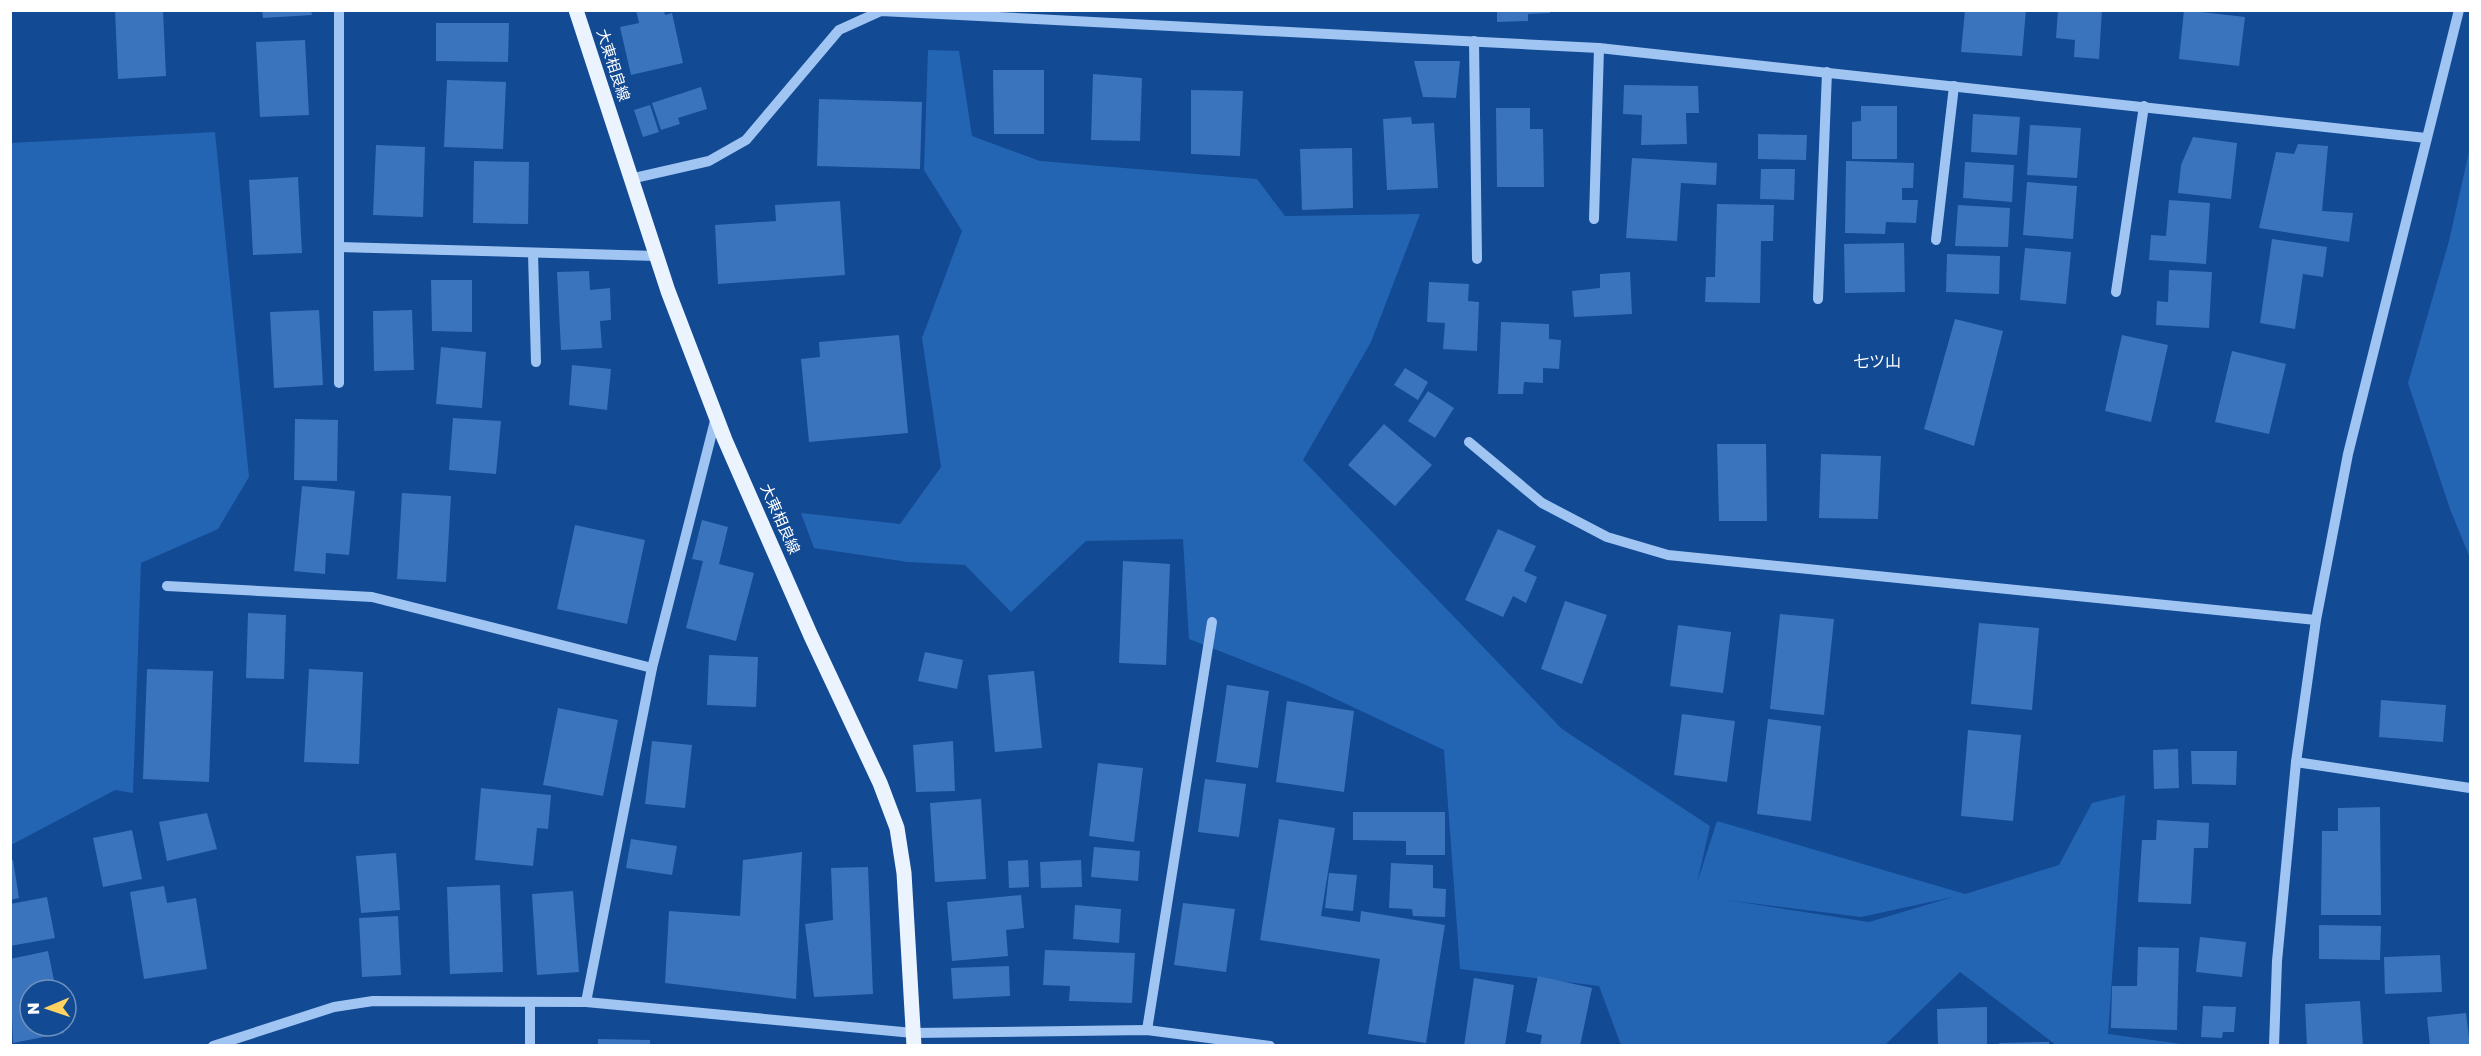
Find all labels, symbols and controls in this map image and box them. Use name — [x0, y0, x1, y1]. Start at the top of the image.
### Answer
street label: 大東相良線 — [594, 26, 634, 103]
district label: 七ツ山 — [1853, 351, 1901, 371]
street label: 大東相良線 — [757, 481, 804, 557]
north arrow — [18, 978, 78, 1038]
text: N — [23, 1002, 43, 1015]

